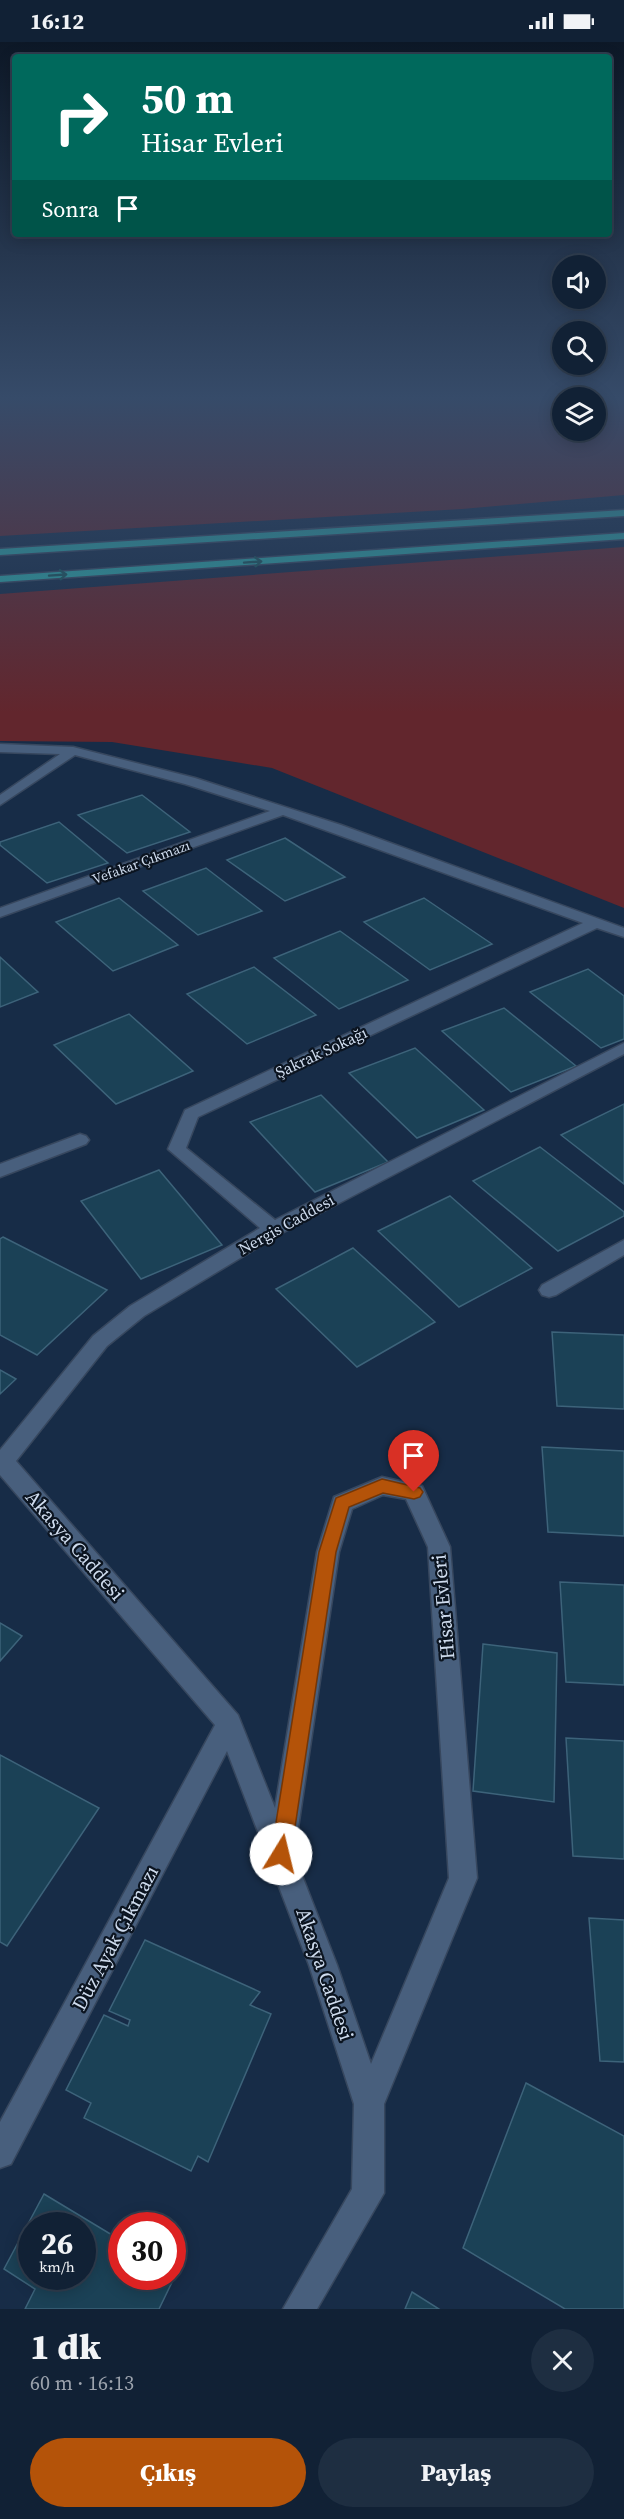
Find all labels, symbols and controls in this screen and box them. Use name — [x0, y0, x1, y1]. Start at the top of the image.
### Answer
text: 16:12 — [30, 6, 84, 36]
text: 50 m — [141, 69, 234, 127]
icon: right — [42, 78, 120, 156]
text: Hisar Evleri — [141, 124, 283, 161]
icon: arrive — [111, 192, 144, 225]
text: Sonra — [42, 194, 99, 224]
map controls — [552, 255, 606, 441]
button: sound — [552, 255, 606, 309]
button: search — [552, 321, 606, 375]
button: layers — [552, 387, 606, 441]
one-way arrow — [242, 556, 262, 567]
one-way arrow — [48, 570, 68, 581]
street label: Vefakar Çıkmazı — [89, 835, 193, 889]
street label: Şakrak Sokağı — [272, 1021, 371, 1083]
street label: Nergis Caddesi — [234, 1188, 338, 1259]
pin — [388, 1430, 439, 1492]
icon: arrive — [397, 1439, 430, 1472]
street label: Akasya Caddesi — [19, 1484, 131, 1606]
street label: Hisar Evleri — [424, 1553, 462, 1661]
position arrow — [249, 1822, 313, 1886]
street label: Düz Ayak Çıkmazı — [65, 1861, 165, 2015]
street label: Akasya Caddesi — [289, 1904, 361, 2044]
speed limit sign: 30 — [108, 2212, 186, 2290]
text: 26 — [41, 2223, 73, 2264]
text: km/h — [39, 2256, 75, 2277]
text: 1 dk — [30, 2322, 101, 2371]
button: close — [531, 2329, 594, 2392]
text: 60 m · 16:13 — [30, 2369, 134, 2397]
button: Çıkış — [30, 2438, 306, 2507]
button: Paylaş — [318, 2438, 594, 2507]

